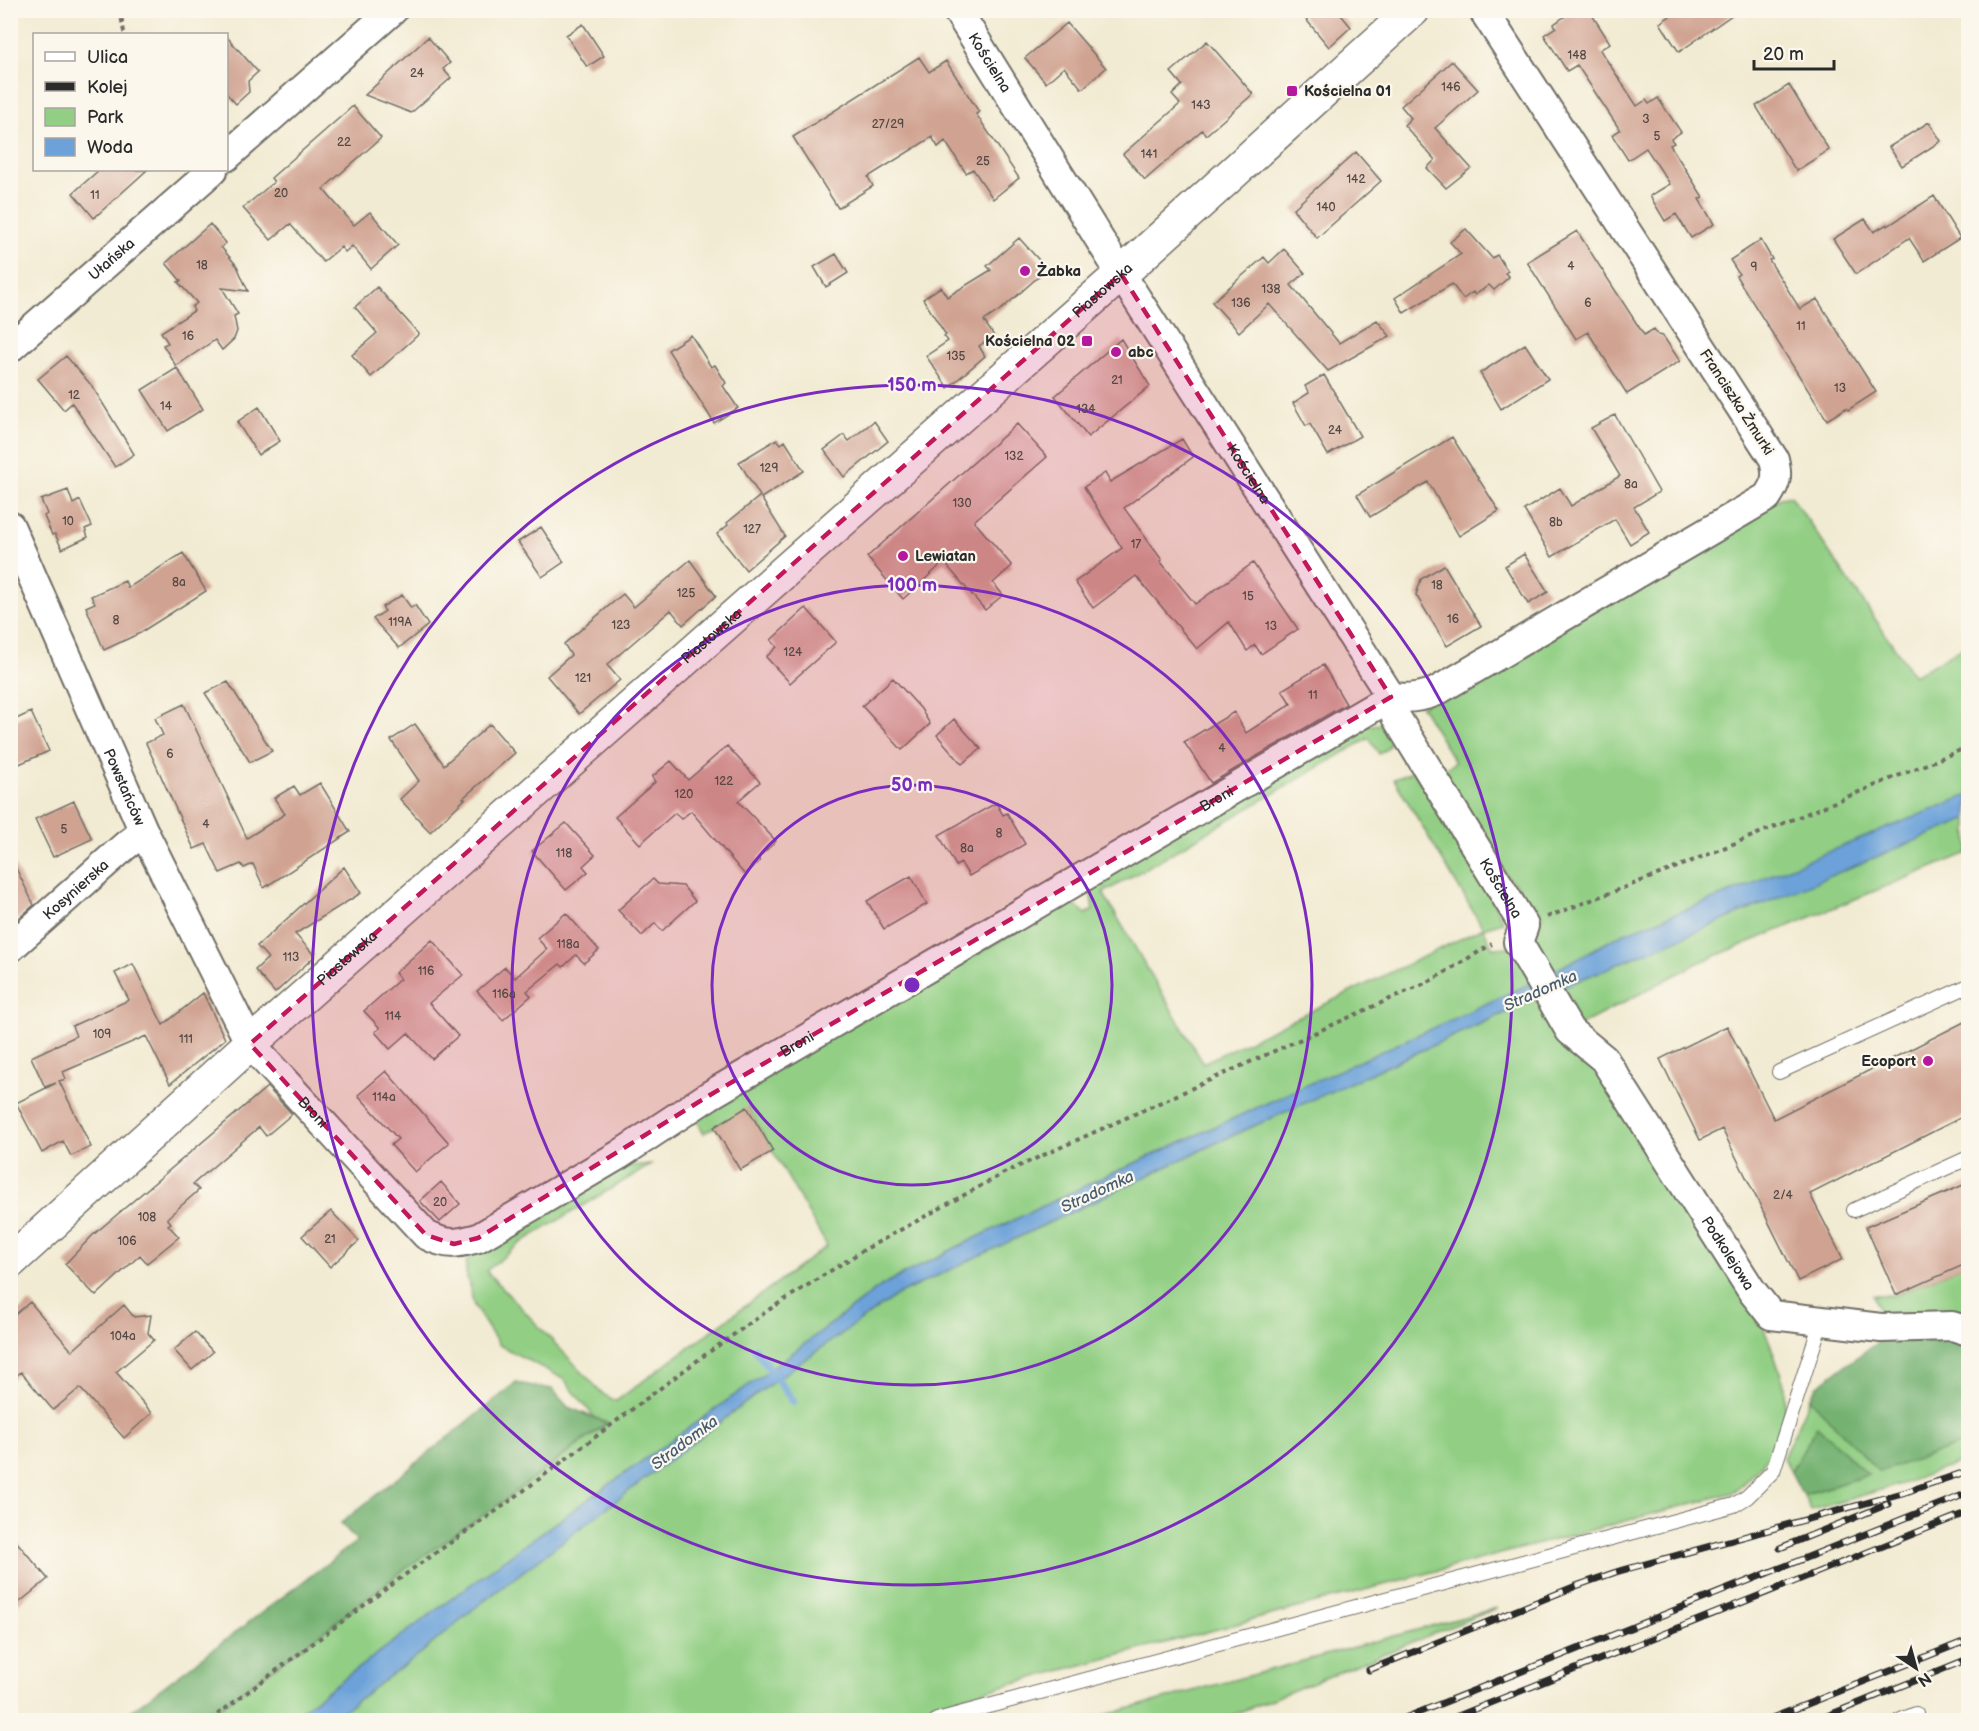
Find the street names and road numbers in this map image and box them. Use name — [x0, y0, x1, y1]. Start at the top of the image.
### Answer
street label: Kościelna — [964, 29, 1015, 96]
street label: Ułańska — [85, 234, 139, 285]
street label: Piastowska — [1069, 259, 1137, 323]
street label: Franciszka Żmurki — [1695, 346, 1778, 459]
street label: Kościelna — [1222, 441, 1274, 508]
street label: Piastowska — [677, 605, 746, 668]
street label: Powstańców — [99, 746, 149, 829]
street label: Broni — [1196, 782, 1237, 817]
street label: Kościelna — [1475, 855, 1526, 922]
street label: Kosynierska — [39, 856, 113, 924]
street label: Piastowska — [313, 927, 382, 990]
street label: Broni — [777, 1027, 817, 1062]
street label: Broni — [293, 1093, 332, 1132]
street label: Podkolejowa — [1697, 1213, 1758, 1294]

